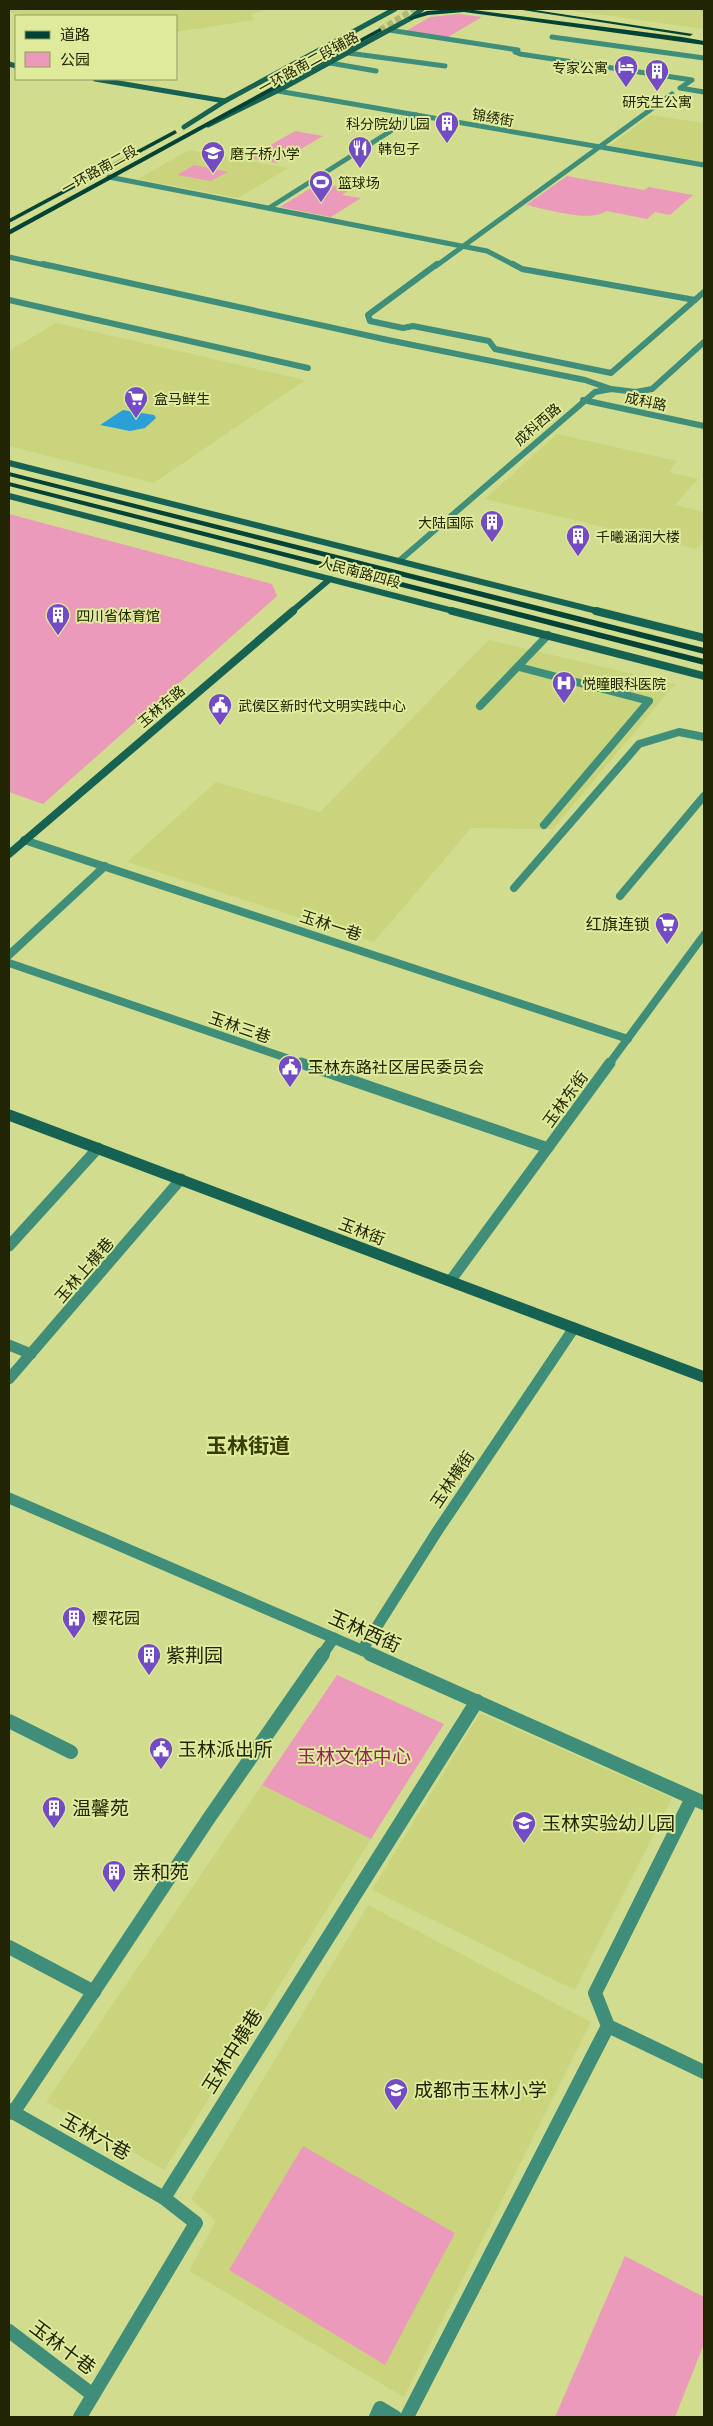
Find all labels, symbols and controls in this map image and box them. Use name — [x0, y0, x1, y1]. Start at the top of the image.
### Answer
legend — [15, 15, 178, 80]
text: 道路 — [60, 24, 90, 45]
street label: 一环路南二段辅路 — [254, 27, 362, 97]
text: 公园 — [60, 49, 90, 70]
hotel icon: 专家公寓 — [613, 54, 639, 88]
place label: 专家公寓 — [552, 58, 608, 77]
building icon: 研究生公寓 — [644, 58, 670, 92]
place label: 研究生公寓 — [622, 92, 692, 111]
street label: 锦绣街 — [471, 104, 515, 130]
building icon: 科分院幼儿园 — [434, 110, 460, 144]
place label: 科分院幼儿园 — [346, 114, 430, 133]
restaurant icon: 韩包子 — [347, 135, 373, 169]
place label: 韩包子 — [378, 139, 420, 158]
street label: 一环路南二段 — [58, 140, 140, 198]
school or university icon: 磨子桥小学 — [200, 140, 226, 174]
place label: 磨子桥小学 — [230, 144, 300, 163]
sports icon: 篮球场 — [308, 169, 334, 203]
place label: 篮球场 — [338, 173, 380, 192]
supermarket icon: 盒马鲜生 — [123, 385, 149, 419]
street label: 成科路 — [623, 387, 669, 415]
place label: 盒马鲜生 — [154, 389, 210, 408]
street label: 成科西路 — [510, 398, 564, 450]
building icon: 大陆国际 — [479, 509, 505, 543]
place label: 大陆国际 — [418, 513, 474, 532]
building icon: 千曦涵润大楼 — [565, 523, 591, 557]
place label: 千曦涵润大楼 — [596, 527, 680, 546]
street label: 人民南路四段 — [317, 552, 403, 592]
building icon: 四川省体育馆 — [45, 602, 71, 636]
place label: 四川省体育馆 — [76, 606, 160, 625]
hospital icon: 悦瞳眼科医院 — [551, 670, 577, 704]
place label: 悦瞳眼科医院 — [582, 674, 666, 693]
street label: 玉林东路 — [133, 681, 189, 731]
public building icon: 武侯区新时代文明实践中心 — [207, 692, 233, 726]
place label: 武侯区新时代文明实践中心 — [238, 696, 406, 715]
street label: 玉林一巷 — [297, 905, 365, 945]
supermarket icon: 红旗连锁 — [654, 911, 680, 945]
place label: 红旗连锁 — [586, 913, 650, 935]
street label: 玉林三巷 — [206, 1006, 274, 1048]
public building icon: 玉林东路社区居民委员会 — [277, 1054, 303, 1088]
place label: 玉林东路社区居民委员会 — [308, 1056, 484, 1078]
street label: 玉林东街 — [537, 1067, 593, 1131]
street label: 玉林街 — [336, 1212, 388, 1250]
street label: 玉林上横巷 — [49, 1233, 119, 1307]
district label: 玉林街道 — [206, 1431, 290, 1459]
street label: 玉林横街 — [425, 1446, 479, 1512]
street label: 玉林西街 — [325, 1604, 405, 1658]
building icon: 樱花园 — [61, 1605, 87, 1639]
place label: 樱花园 — [92, 1607, 140, 1629]
building icon: 紫荆园 — [136, 1642, 162, 1676]
place label: 紫荆园 — [166, 1642, 223, 1668]
public building icon: 玉林派出所 — [148, 1736, 174, 1770]
place label: 玉林派出所 — [178, 1736, 273, 1762]
park label: 玉林文体中心 — [297, 1743, 411, 1769]
building icon: 温馨苑 — [41, 1795, 67, 1829]
place label: 温馨苑 — [72, 1795, 129, 1821]
school or university icon: 玉林实验幼儿园 — [511, 1810, 537, 1844]
place label: 玉林实验幼儿园 — [542, 1810, 675, 1836]
building icon: 亲和苑 — [101, 1859, 127, 1893]
place label: 亲和苑 — [132, 1859, 189, 1885]
street label: 玉林中横巷 — [196, 2004, 268, 2098]
school or university icon: 成都市玉林小学 — [383, 2077, 409, 2111]
place label: 成都市玉林小学 — [414, 2077, 547, 2103]
street label: 玉林六巷 — [56, 2106, 136, 2166]
street label: 玉林十巷 — [25, 2314, 101, 2380]

